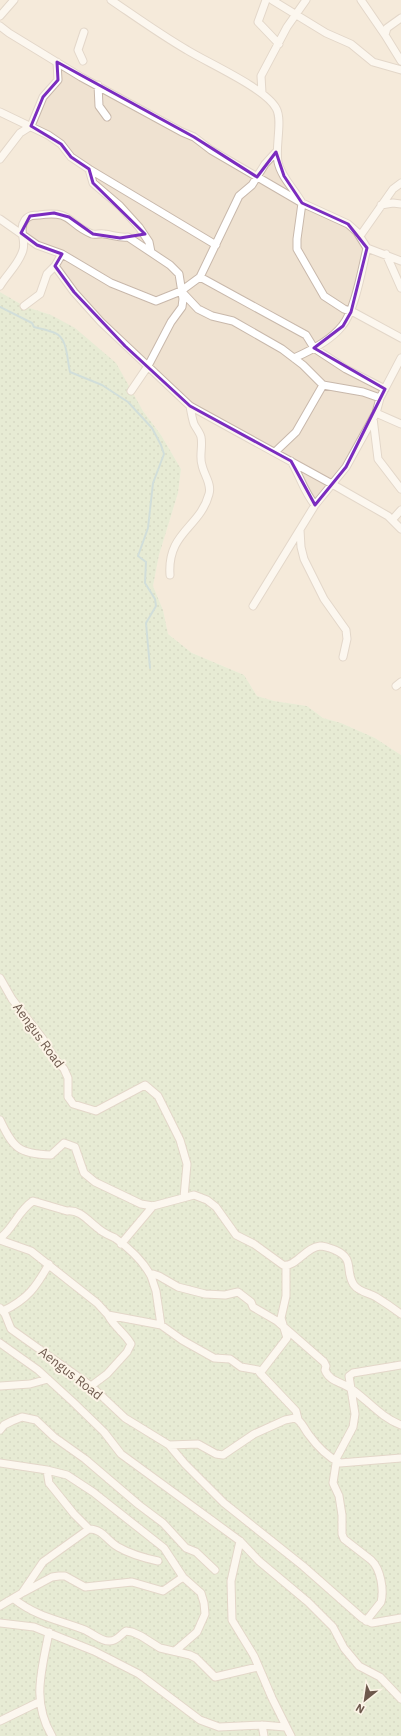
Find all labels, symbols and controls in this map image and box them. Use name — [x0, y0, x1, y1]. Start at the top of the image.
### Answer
street label: Aengus Road — [9, 999, 68, 1071]
street label: Aengus Road — [35, 1343, 106, 1404]
north arrow — [345, 1680, 385, 1720]
text: N — [353, 1701, 367, 1717]

